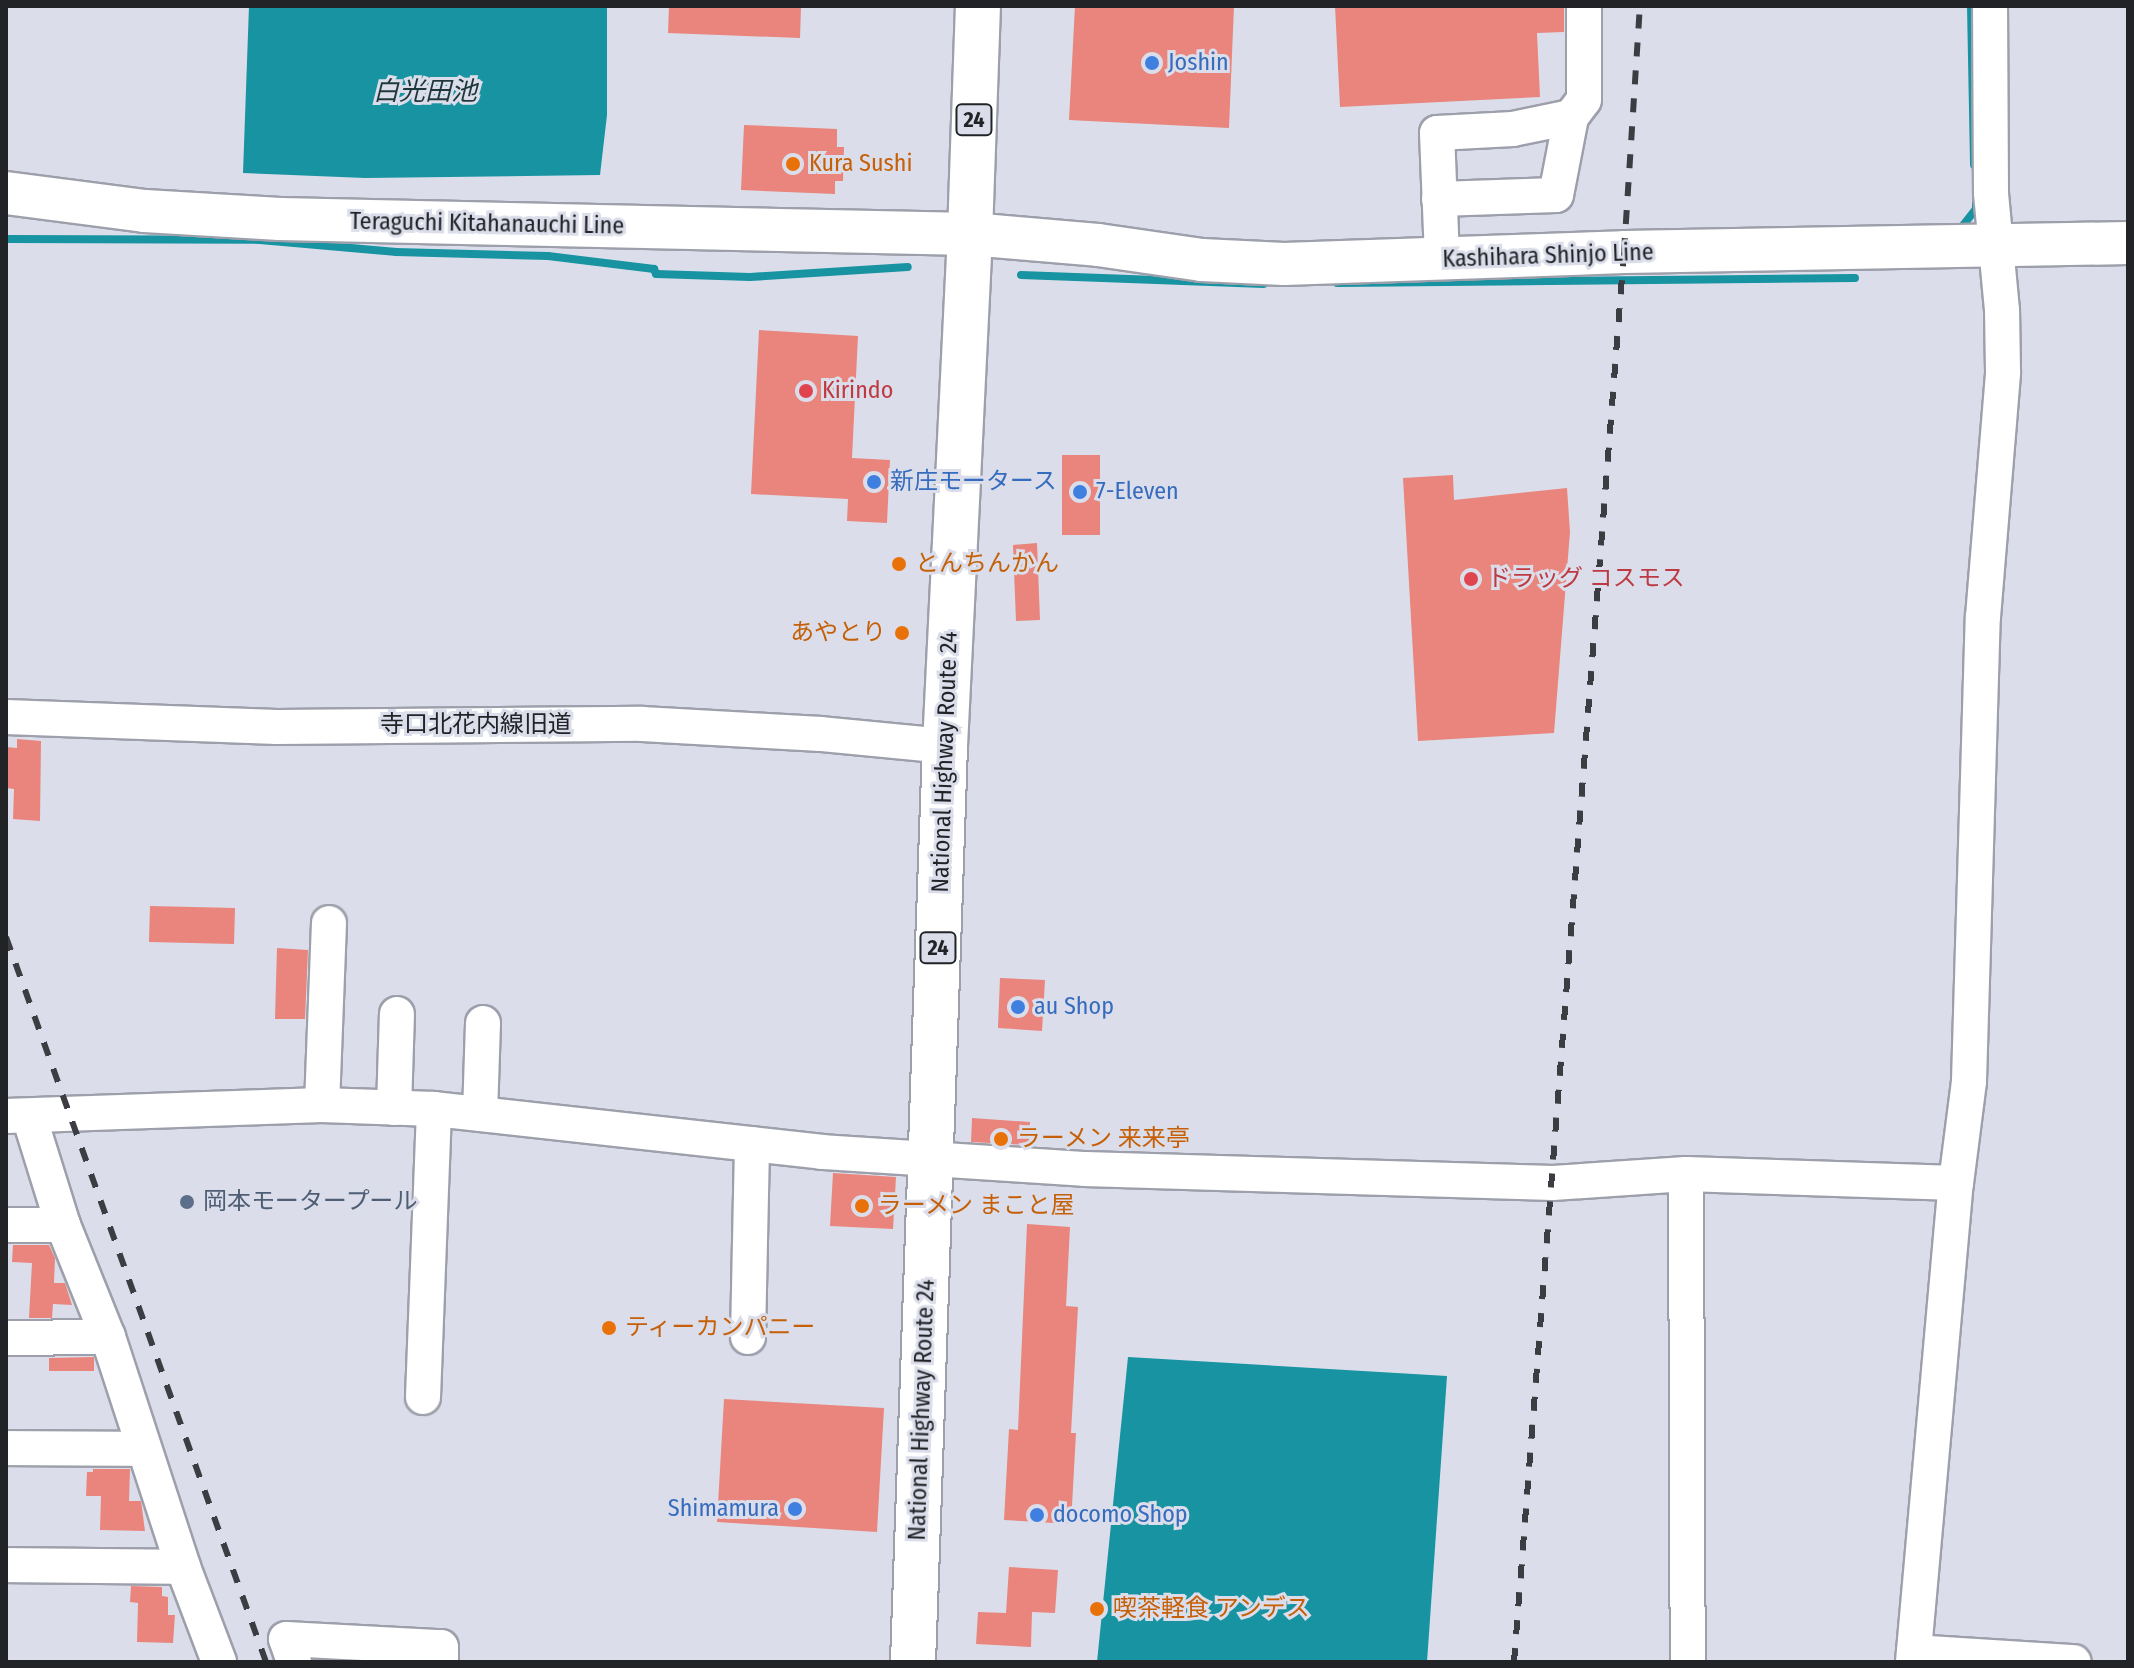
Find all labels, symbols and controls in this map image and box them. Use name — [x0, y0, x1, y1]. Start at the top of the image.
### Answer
place label: Joshin — [1168, 49, 1229, 77]
marker: Joshin — [1143, 54, 1161, 72]
water label: 白光田池 — [373, 76, 477, 108]
road number: 24 — [954, 102, 994, 138]
place label: Kura Sushi — [809, 150, 912, 178]
marker: Kura Sushi — [784, 155, 802, 173]
street label: Teraguchi Kitahanauchi Line — [350, 207, 624, 241]
street label: Kashihara Shinjo Line — [1442, 238, 1654, 274]
place label: Kirindo — [822, 377, 893, 405]
marker: Kirindo — [797, 382, 815, 400]
place label: 新庄モータース — [890, 468, 1058, 496]
marker: 新庄モータース — [865, 473, 883, 491]
place label: 7-Eleven — [1096, 478, 1179, 506]
marker: 7-Eleven — [1071, 483, 1089, 501]
place label: とんちんかん — [915, 550, 1059, 578]
marker: とんちんかん — [890, 555, 908, 573]
place label: ドラッグ コスモス — [1487, 565, 1685, 593]
marker: ドラッグ コスモス — [1462, 570, 1480, 588]
place label: あやとり — [790, 619, 886, 647]
marker: あやとり — [893, 624, 911, 642]
street label: National Highway Route 24 — [926, 631, 964, 893]
street label: 寺口北花内線旧道 — [380, 711, 572, 739]
road number: 24 — [918, 930, 958, 966]
place label: au Shop — [1034, 993, 1114, 1021]
marker: au Shop — [1009, 998, 1027, 1016]
place label: ラーメン 来来亭 — [1017, 1125, 1191, 1153]
marker: ラーメン 来来亭 — [992, 1130, 1010, 1148]
place label: 岡本モータープール — [203, 1188, 419, 1216]
place label: ラーメン まこと屋 — [878, 1192, 1076, 1220]
marker: 岡本モータープール — [178, 1193, 196, 1211]
marker: ラーメン まこと屋 — [853, 1197, 871, 1215]
street label: National Highway Route 24 — [903, 1279, 941, 1541]
place label: ティーカンパニー — [625, 1314, 817, 1342]
marker: ティーカンパニー — [600, 1319, 618, 1337]
place label: Shimamura — [668, 1495, 779, 1523]
marker: Shimamura — [786, 1500, 804, 1518]
place label: docomo Shop — [1053, 1501, 1188, 1529]
marker: docomo Shop — [1028, 1506, 1046, 1524]
place label: 喫茶軽食 アンデス — [1113, 1595, 1311, 1623]
marker: 喫茶軽食 アンデス — [1088, 1600, 1106, 1618]

